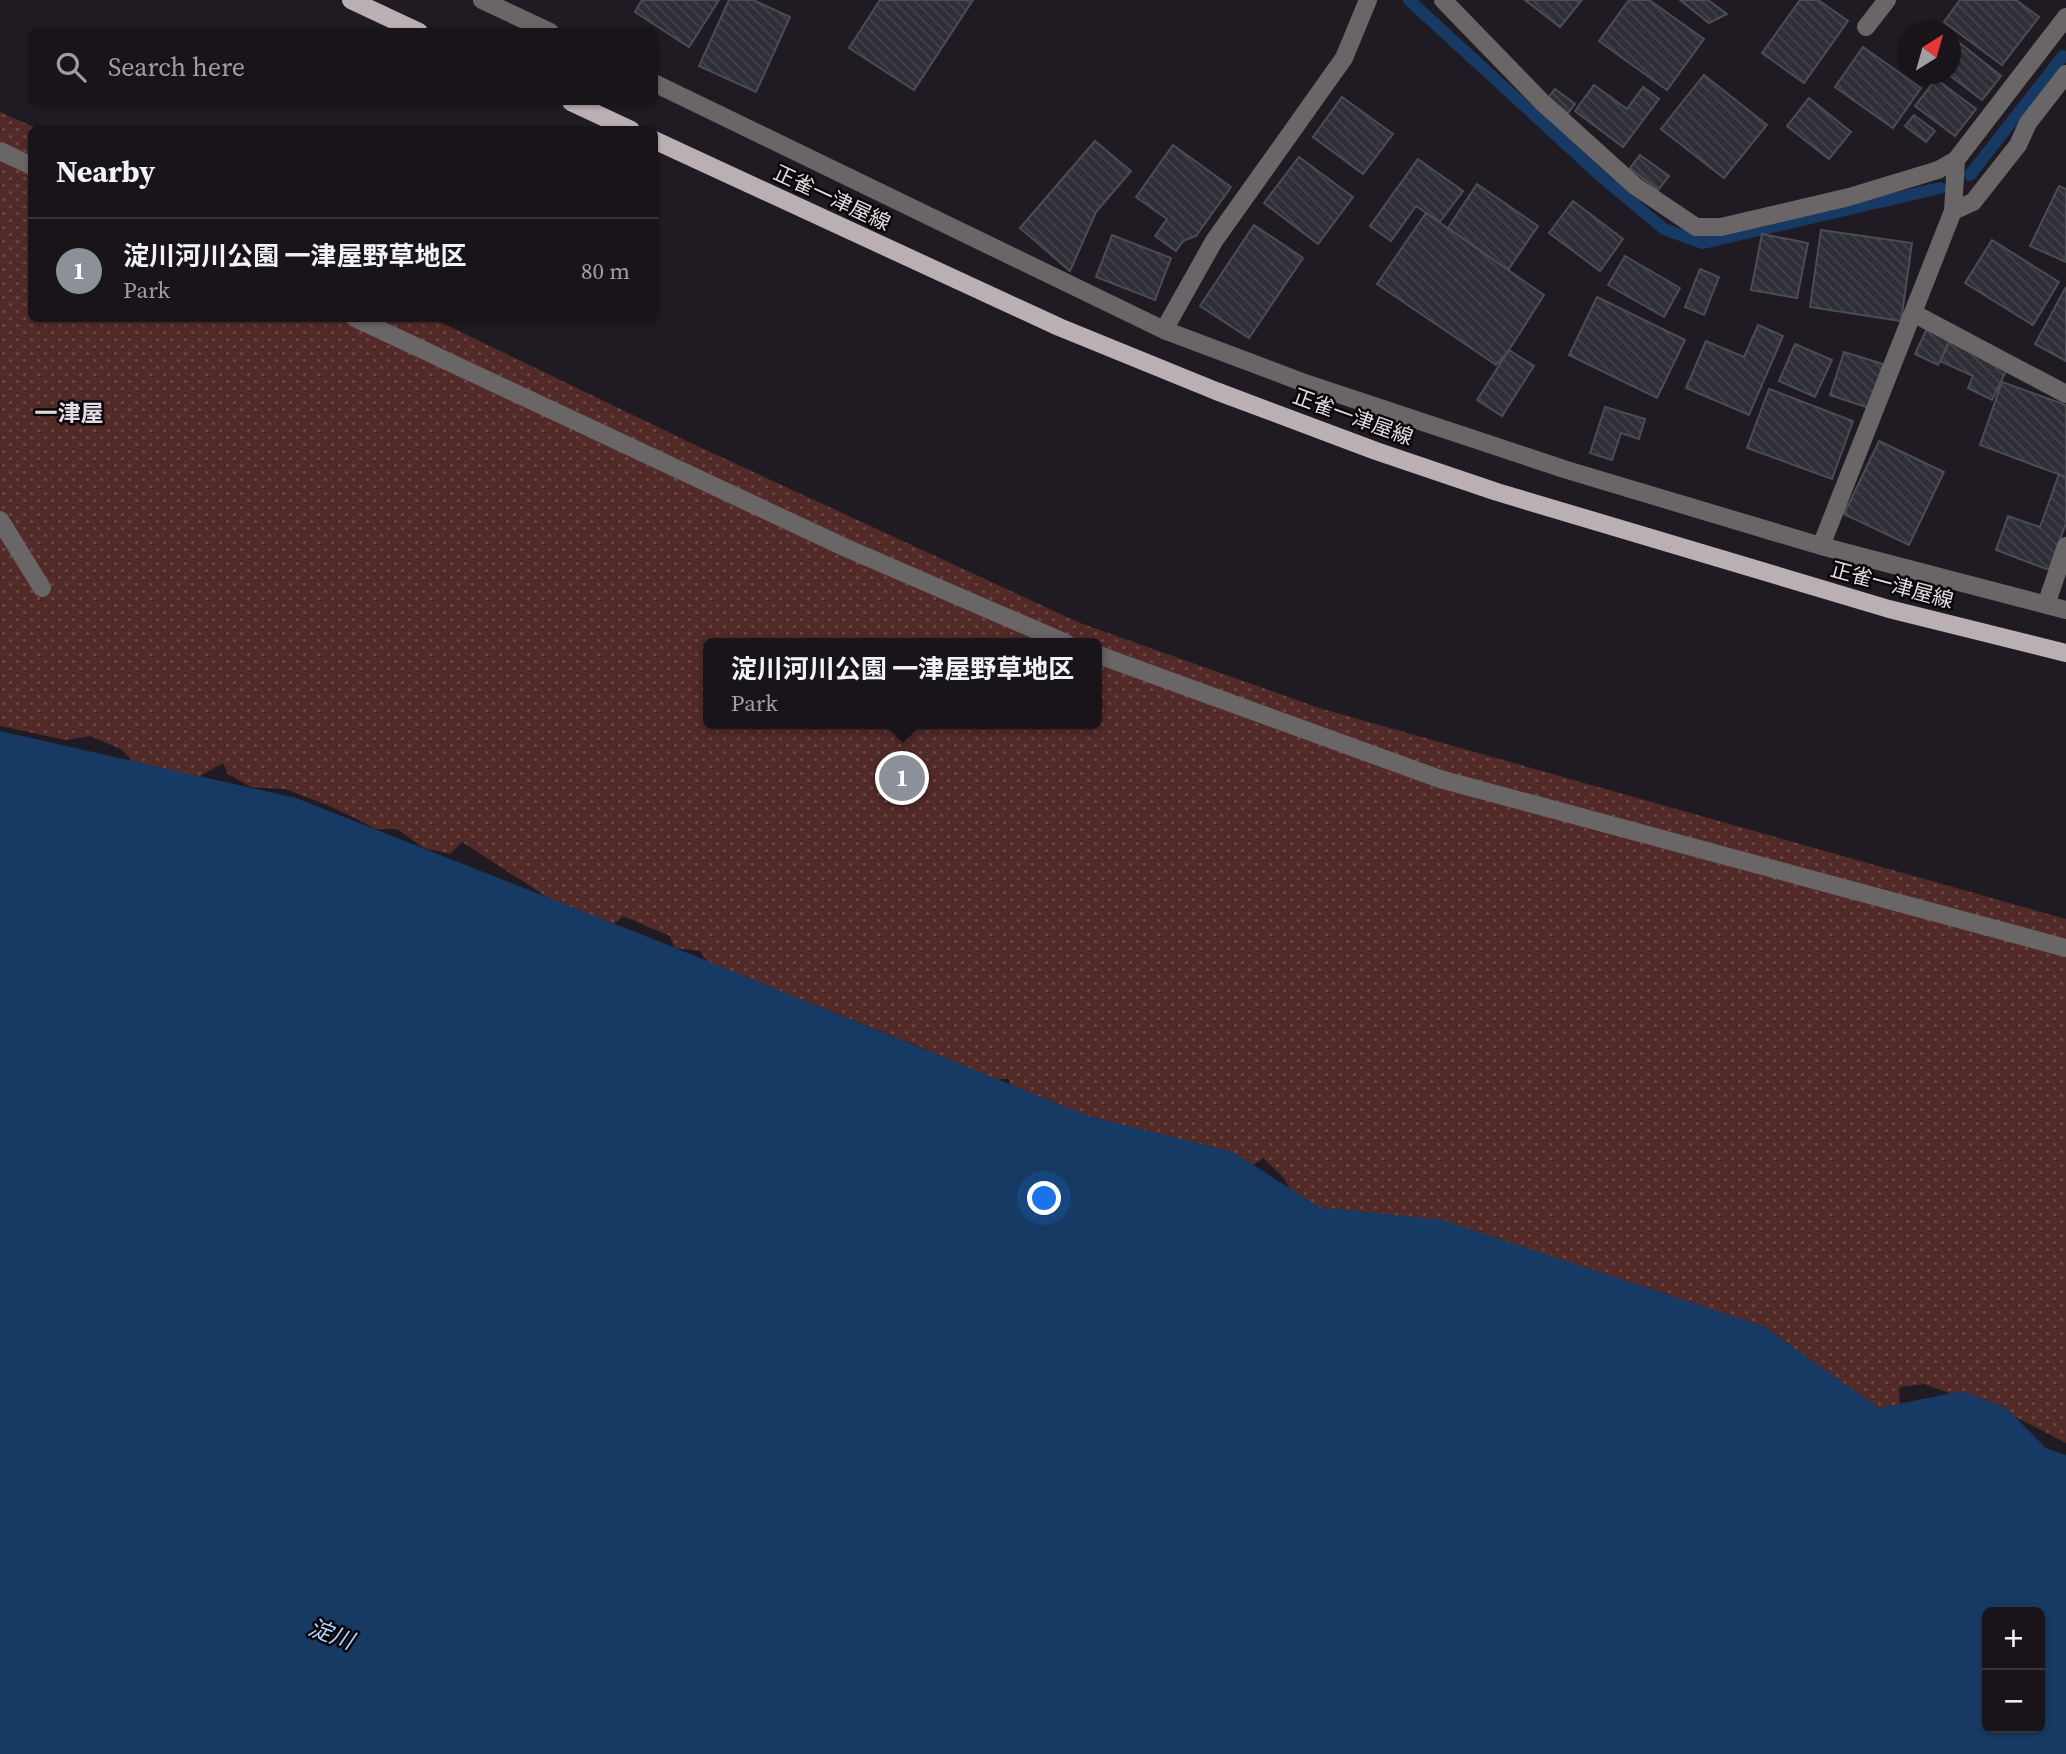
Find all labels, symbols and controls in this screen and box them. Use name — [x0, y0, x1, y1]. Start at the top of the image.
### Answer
north arrow — [1898, 21, 1961, 84]
search box — [28, 28, 658, 105]
icon: search — [52, 48, 90, 86]
text: Search here — [108, 49, 245, 85]
text: Nearby — [56, 151, 155, 192]
street label: 正雀一津屋線 — [769, 158, 895, 237]
text: 淀川河川公園 一津屋野草地区 — [123, 238, 467, 274]
text: 1 — [73, 255, 85, 287]
text: 80 m — [581, 255, 630, 287]
text: Park — [123, 274, 170, 306]
street label: 正雀一津屋線 — [1289, 381, 1417, 452]
district label: 一津屋 — [35, 397, 104, 429]
street label: 正雀一津屋線 — [1828, 554, 1957, 615]
popup — [703, 638, 1102, 729]
text: 淀川河川公園 一津屋野草地区 — [731, 651, 1074, 687]
text: Park — [731, 687, 778, 719]
pin: 1 — [879, 752, 925, 804]
your location — [1027, 1181, 1061, 1215]
map controls — [1982, 1607, 2045, 1733]
button: + — [1982, 1607, 2045, 1670]
water label: 淀川 — [304, 1611, 361, 1658]
button: − — [1982, 1670, 2045, 1733]

